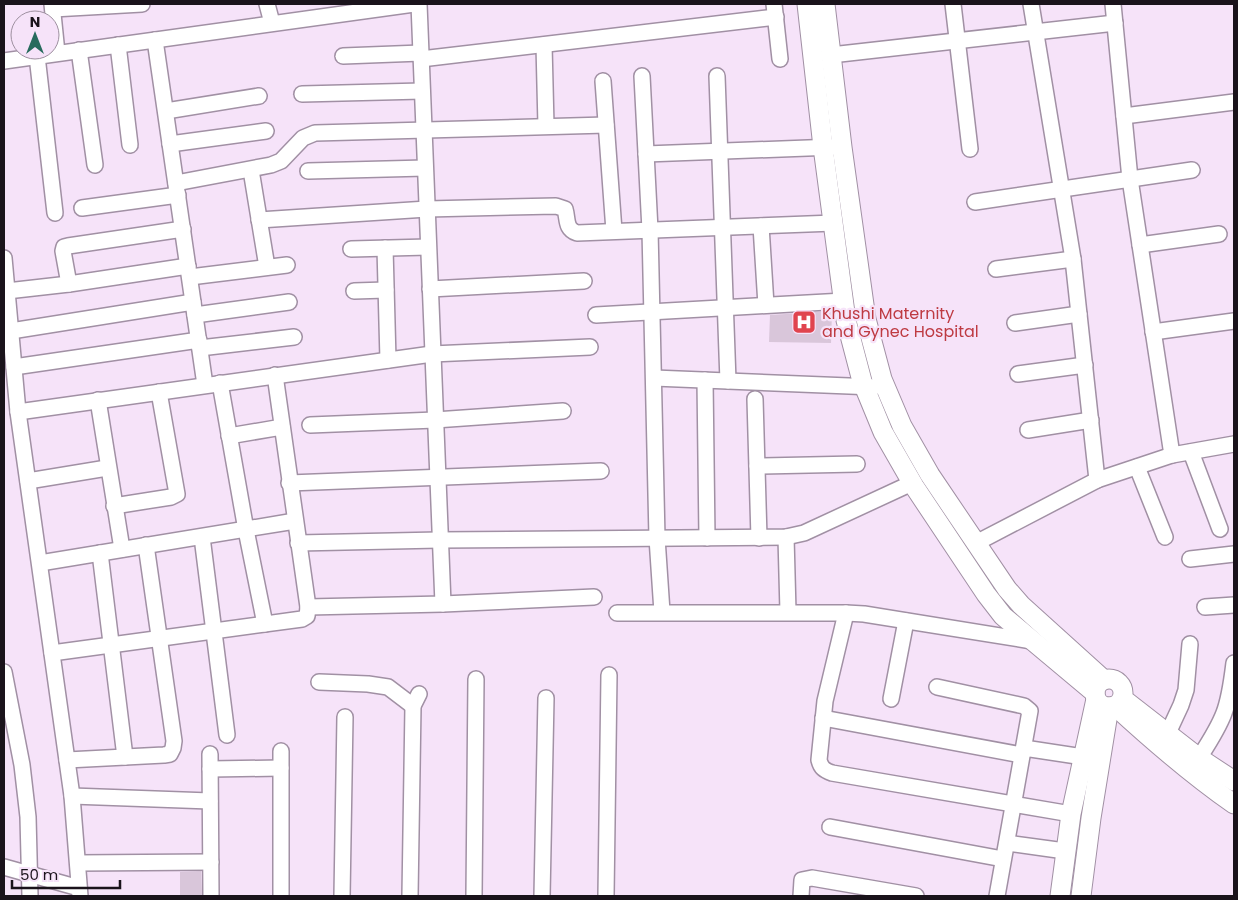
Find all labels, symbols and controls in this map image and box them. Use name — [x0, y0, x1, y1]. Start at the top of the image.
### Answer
north arrow — [10, 10, 60, 60]
text: N — [30, 12, 40, 32]
place label: Khushi Maternity and Gynec Hospital — [822, 302, 979, 343]
hospital icon: Khushi Maternity and Gynec Hospital — [791, 309, 817, 335]
scale bar — [12, 858, 120, 890]
text: 50 m — [20, 864, 58, 885]

